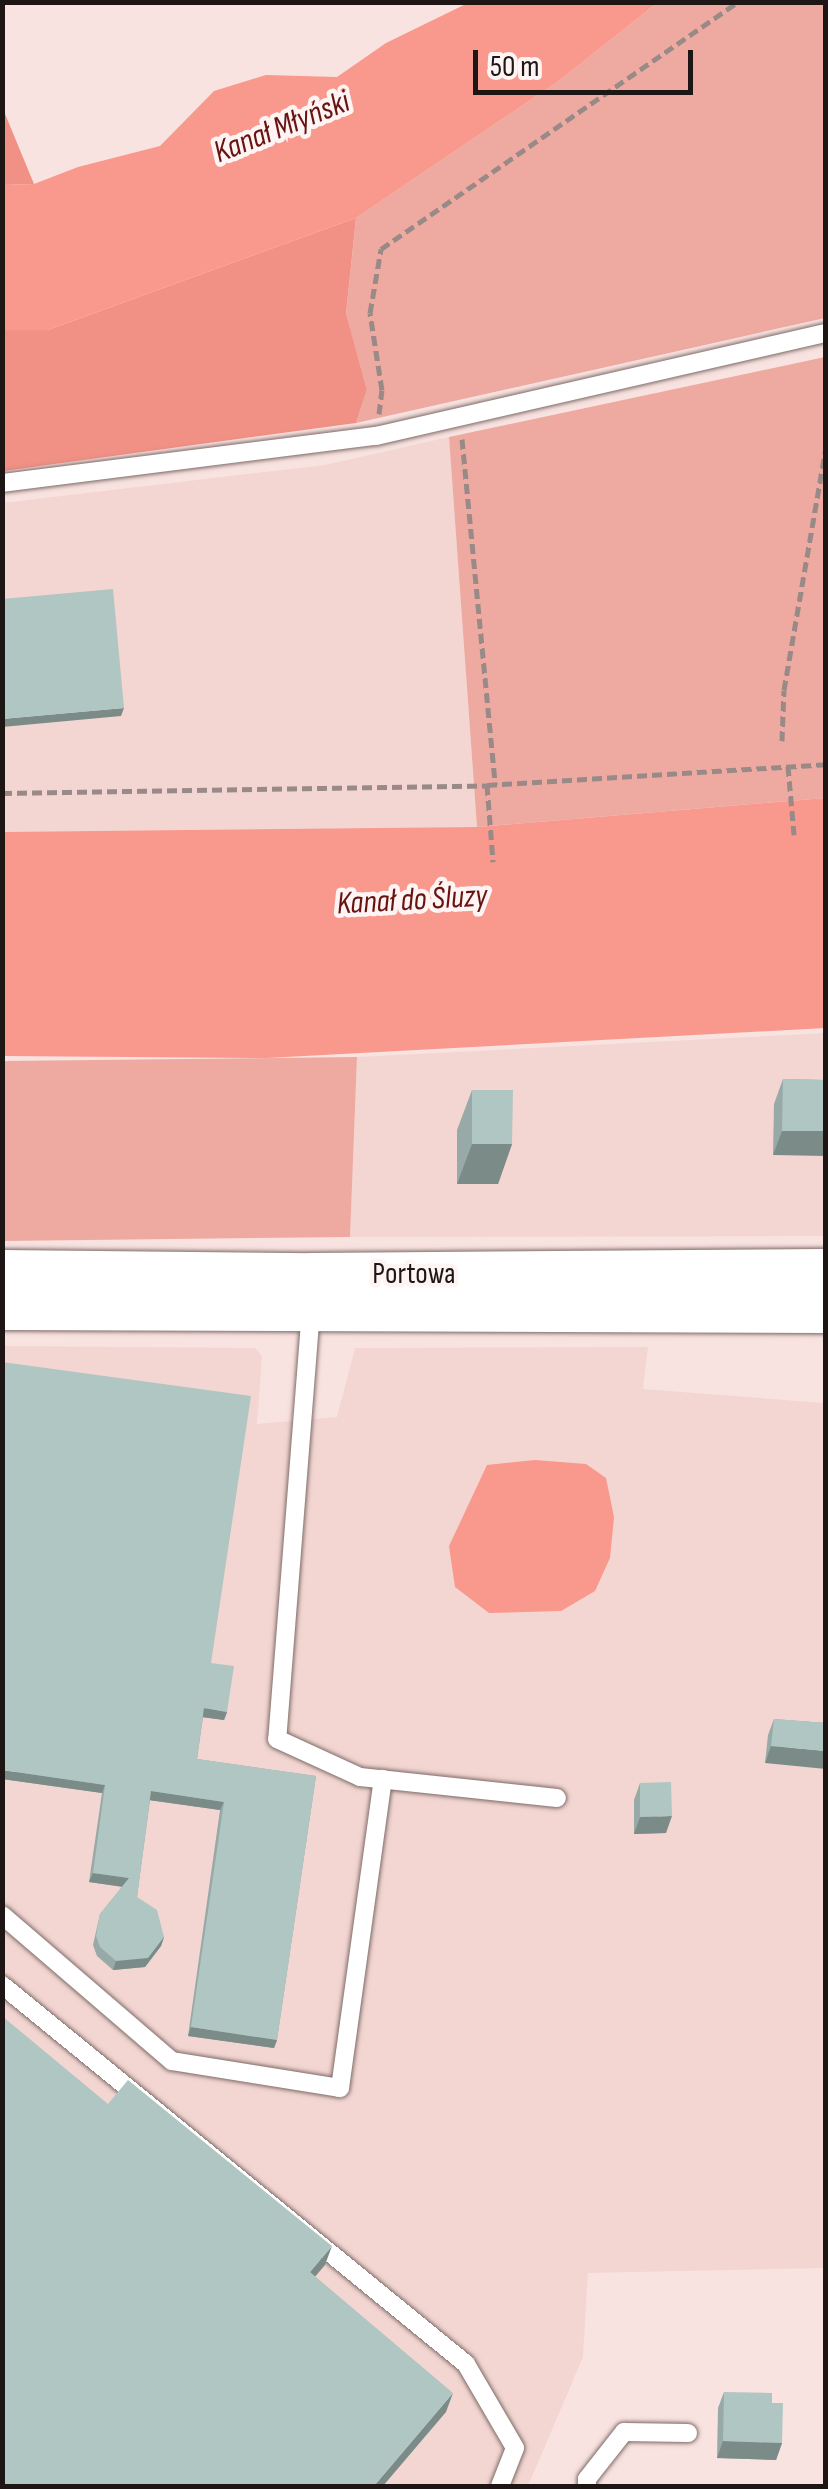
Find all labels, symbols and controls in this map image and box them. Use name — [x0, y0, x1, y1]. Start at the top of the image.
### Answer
scale bar — [478, 30, 698, 92]
text: 50 m — [490, 49, 539, 85]
water label: Kanał Młyński — [208, 83, 356, 173]
water label: Kanał do Śluzy — [336, 878, 488, 924]
street label: Portowa — [372, 1256, 456, 1292]

